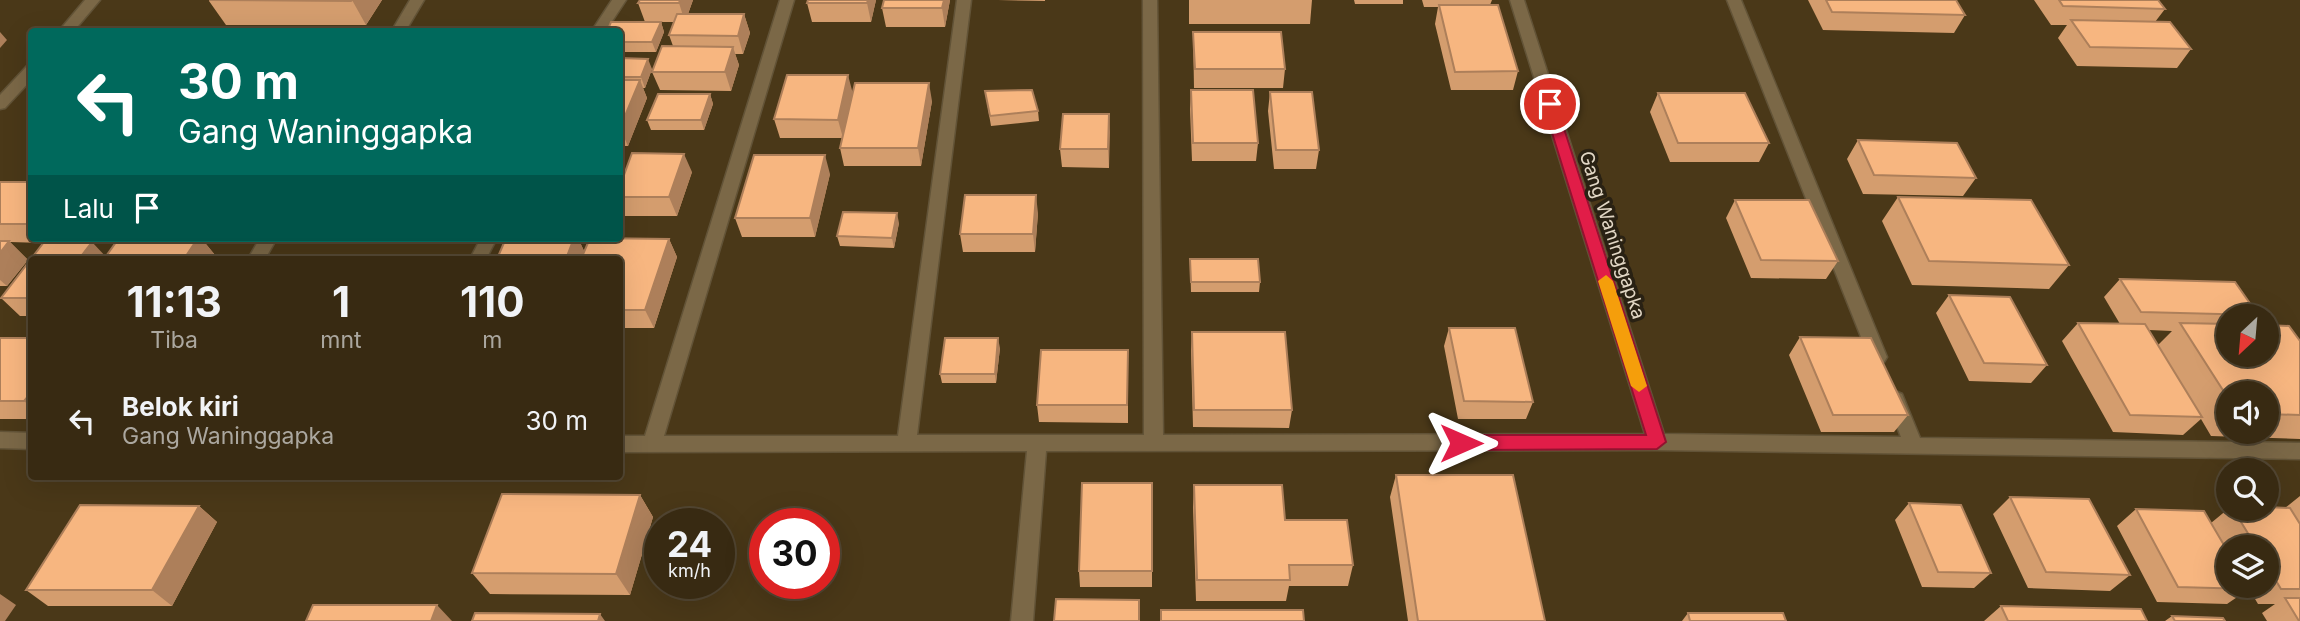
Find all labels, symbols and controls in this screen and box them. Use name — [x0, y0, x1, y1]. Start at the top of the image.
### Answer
text: 30 m — [178, 52, 299, 111]
icon: left — [63, 56, 154, 147]
pin — [1520, 74, 1580, 134]
icon: arrive — [1531, 85, 1569, 123]
text: Gang Waninggapka — [178, 112, 473, 151]
street label: Gang Waninggapka — [1575, 148, 1651, 322]
icon: arrive — [128, 189, 166, 227]
text: Lalu — [63, 193, 114, 224]
text: 11:13 — [126, 276, 222, 327]
text: 1 — [332, 276, 350, 327]
text: 110 — [460, 276, 525, 327]
north arrow — [2216, 304, 2278, 368]
map controls — [2216, 304, 2279, 598]
text: Tiba — [150, 326, 198, 354]
text: mnt — [320, 326, 362, 354]
text: m — [482, 326, 502, 354]
button: sound — [2216, 381, 2279, 444]
text: Belok kiri — [122, 391, 239, 422]
icon: left — [63, 402, 101, 440]
text: 30 m — [525, 405, 588, 436]
position arrow — [1424, 406, 1498, 480]
text: Gang Waninggapka — [122, 422, 334, 450]
button: search — [2216, 458, 2279, 521]
speed limit sign: 30 — [749, 508, 840, 599]
text: 24 — [667, 523, 712, 565]
button: layers — [2216, 535, 2279, 598]
text: km/h — [668, 560, 711, 581]

